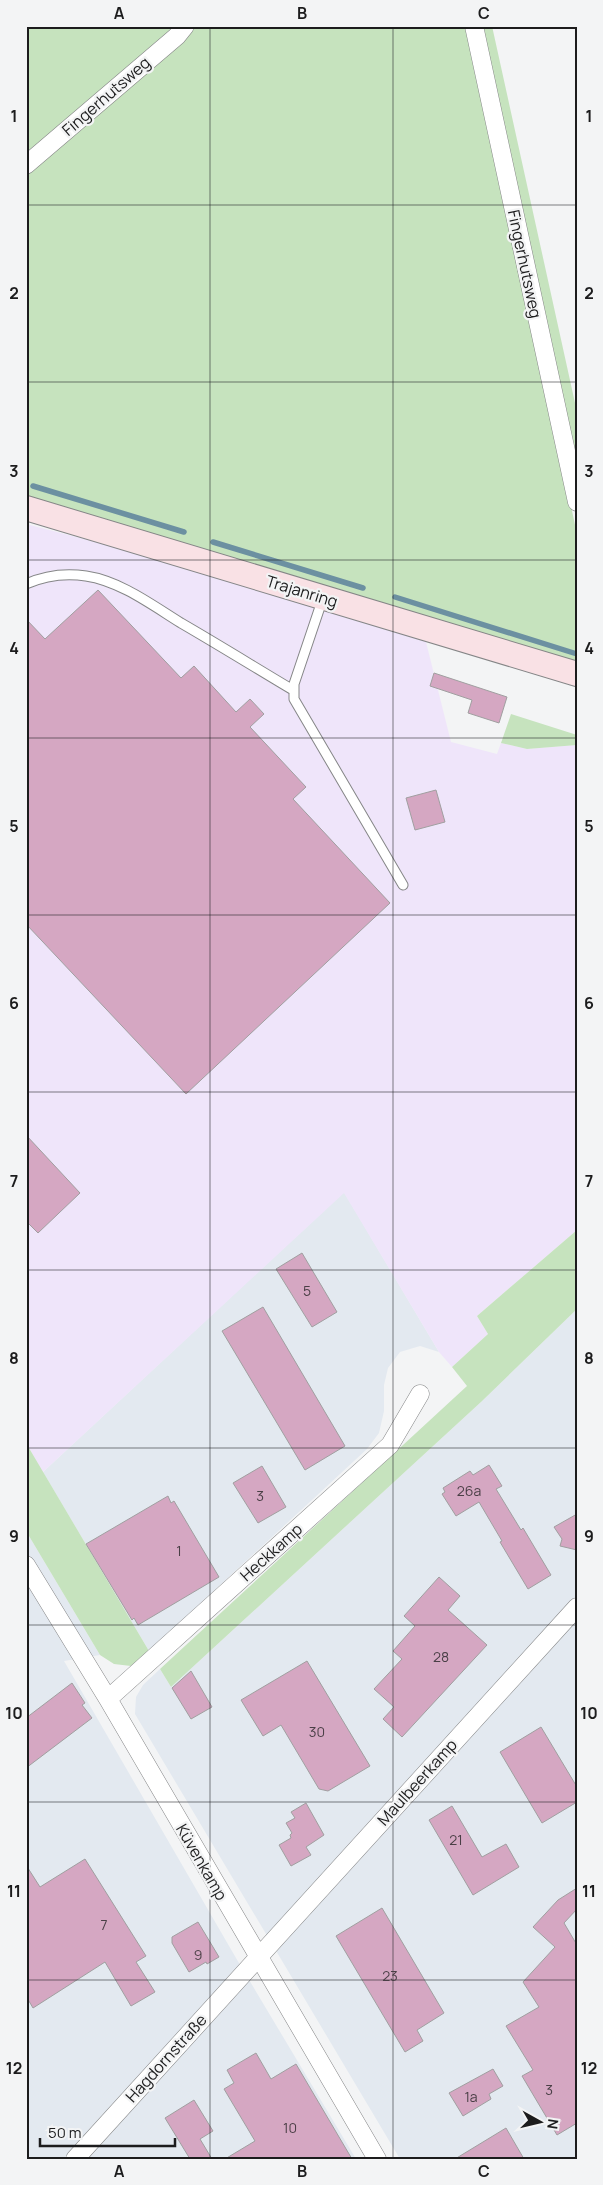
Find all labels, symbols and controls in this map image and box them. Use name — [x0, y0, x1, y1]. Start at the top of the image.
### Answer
text: A — [114, 2, 125, 24]
text: B — [297, 2, 307, 24]
text: C — [478, 2, 490, 24]
street label: Fingerhutsweg — [57, 52, 155, 140]
text: 1 — [10, 105, 18, 127]
text: 1 — [585, 105, 593, 127]
street label: Fingerhutsweg — [503, 208, 547, 320]
text: 2 — [9, 282, 19, 304]
text: 2 — [584, 282, 594, 304]
text: 3 — [9, 460, 19, 482]
text: 3 — [584, 460, 594, 482]
street label: Trajanring — [263, 570, 341, 612]
text: 4 — [9, 637, 19, 659]
text: 4 — [584, 637, 594, 659]
text: 5 — [9, 815, 19, 837]
text: 5 — [584, 815, 594, 837]
text: 6 — [9, 992, 19, 1014]
text: 6 — [584, 992, 594, 1014]
text: 7 — [10, 1170, 18, 1192]
text: 7 — [585, 1170, 593, 1192]
house number: 5 — [303, 1281, 311, 1300]
text: 8 — [9, 1347, 19, 1369]
text: 8 — [584, 1347, 594, 1369]
house number: 26a — [457, 1481, 481, 1500]
house number: 3 — [256, 1486, 264, 1505]
street label: Heckkamp — [235, 1518, 307, 1586]
text: 9 — [9, 1525, 19, 1547]
text: 9 — [584, 1525, 594, 1547]
house number: 1 — [176, 1541, 182, 1560]
house number: 28 — [433, 1647, 449, 1666]
text: 10 — [5, 1702, 23, 1724]
text: 10 — [580, 1702, 598, 1724]
house number: 30 — [309, 1722, 325, 1741]
street label: Maulbeerkamp — [372, 1734, 462, 1830]
street label: Küvenkamp — [171, 1820, 233, 1904]
house number: 21 — [449, 1830, 463, 1849]
text: 11 — [7, 1880, 21, 1902]
text: 11 — [582, 1880, 596, 1902]
house number: 7 — [100, 1915, 108, 1934]
house number: 9 — [194, 1945, 202, 1964]
house number: 23 — [382, 1966, 398, 1985]
street label: Hagdornstraße — [120, 2009, 212, 2107]
text: 12 — [6, 2057, 22, 2079]
text: 12 — [581, 2057, 597, 2079]
house number: 3 — [545, 2080, 553, 2099]
house number: 1a — [464, 2087, 478, 2106]
north arrow — [516, 2098, 566, 2148]
scale bar — [40, 2115, 175, 2147]
house number: 10 — [283, 2118, 297, 2137]
text: N — [543, 2118, 563, 2130]
text: 50 m — [48, 2122, 82, 2143]
text: A — [114, 2160, 125, 2182]
text: B — [297, 2160, 307, 2182]
text: C — [478, 2160, 490, 2182]

